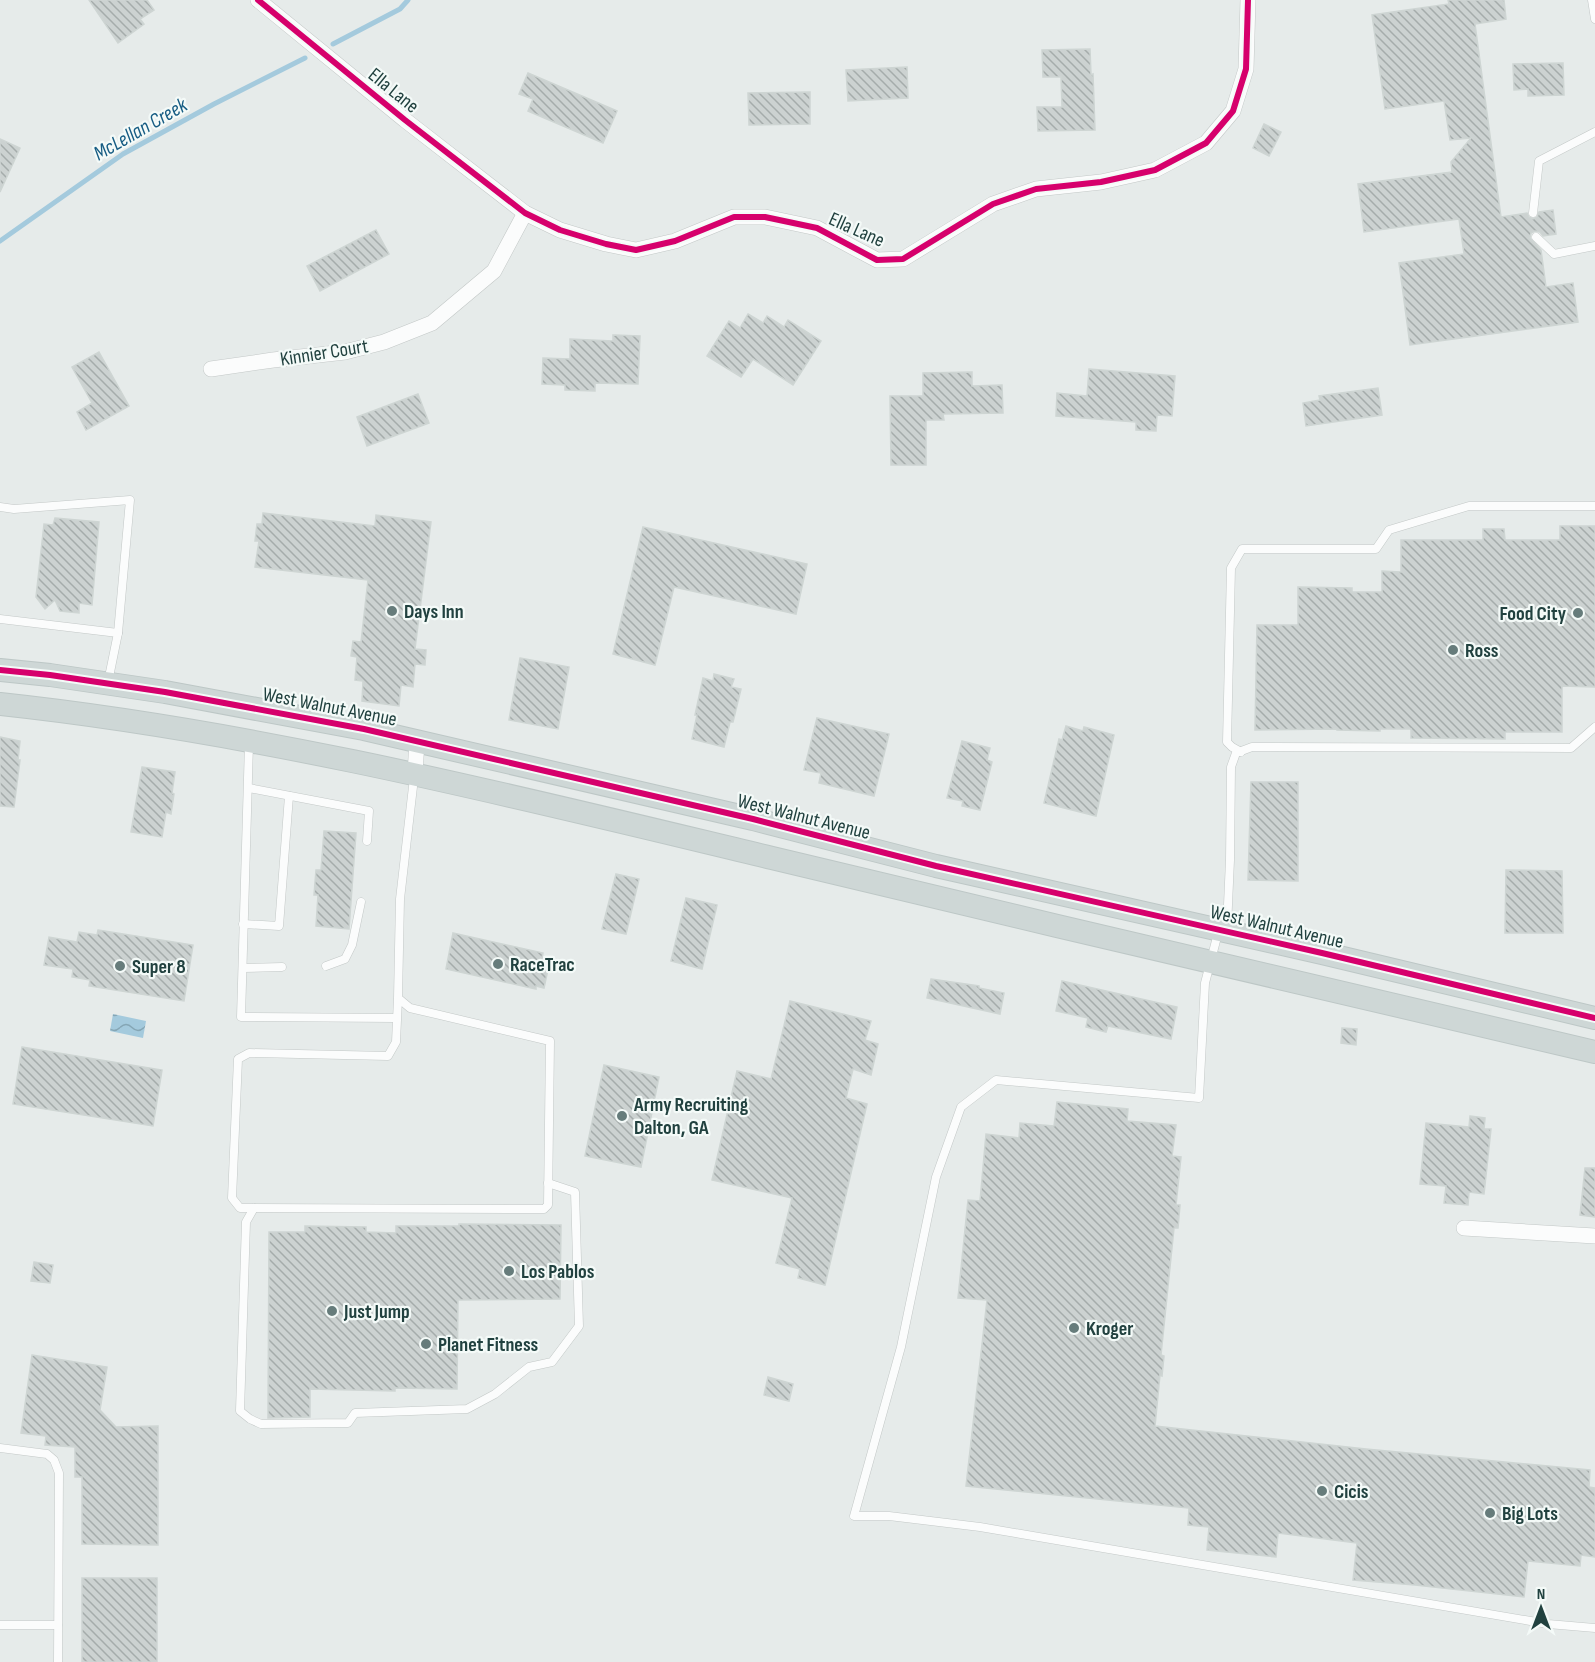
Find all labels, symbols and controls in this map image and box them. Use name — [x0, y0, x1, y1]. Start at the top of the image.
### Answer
street label: Ella Lane — [363, 63, 424, 118]
water label: McLellan Creek — [89, 92, 193, 166]
street label: Ella Lane — [825, 207, 888, 253]
street label: Kinnier Court — [278, 334, 370, 372]
place label: Days Inn — [404, 600, 464, 624]
place label: Food City — [1499, 602, 1567, 626]
marker: Days Inn — [385, 604, 399, 618]
marker: Food City — [1571, 606, 1585, 620]
place label: Ross — [1465, 639, 1499, 663]
marker: Ross — [1446, 643, 1460, 657]
street label: West Walnut Avenue — [261, 682, 399, 732]
street label: West Walnut Avenue — [735, 789, 873, 845]
street label: West Walnut Avenue — [1208, 900, 1346, 954]
place label: RaceTrac — [510, 953, 575, 977]
place label: Super 8 — [132, 955, 186, 979]
marker: RaceTrac — [491, 957, 505, 971]
marker: Super 8 — [113, 959, 127, 973]
place label: Army Recruiting Dalton, GA — [633, 1093, 749, 1140]
marker: Army Recruiting Dalton, GA — [615, 1109, 629, 1123]
place label: Los Pablos — [521, 1260, 595, 1284]
marker: Los Pablos — [502, 1264, 516, 1278]
place label: Just Jump — [343, 1300, 410, 1324]
marker: Just Jump — [325, 1304, 339, 1318]
place label: Kroger — [1086, 1317, 1133, 1341]
marker: Kroger — [1067, 1321, 1081, 1335]
place label: Planet Fitness — [438, 1333, 538, 1357]
marker: Planet Fitness — [419, 1337, 433, 1351]
place label: Cicis — [1334, 1480, 1369, 1504]
marker: Cicis — [1315, 1484, 1329, 1498]
place label: Big Lots — [1502, 1502, 1558, 1526]
marker: Big Lots — [1483, 1506, 1497, 1520]
north arrow — [1511, 1578, 1571, 1638]
text: N — [1537, 1585, 1545, 1604]

